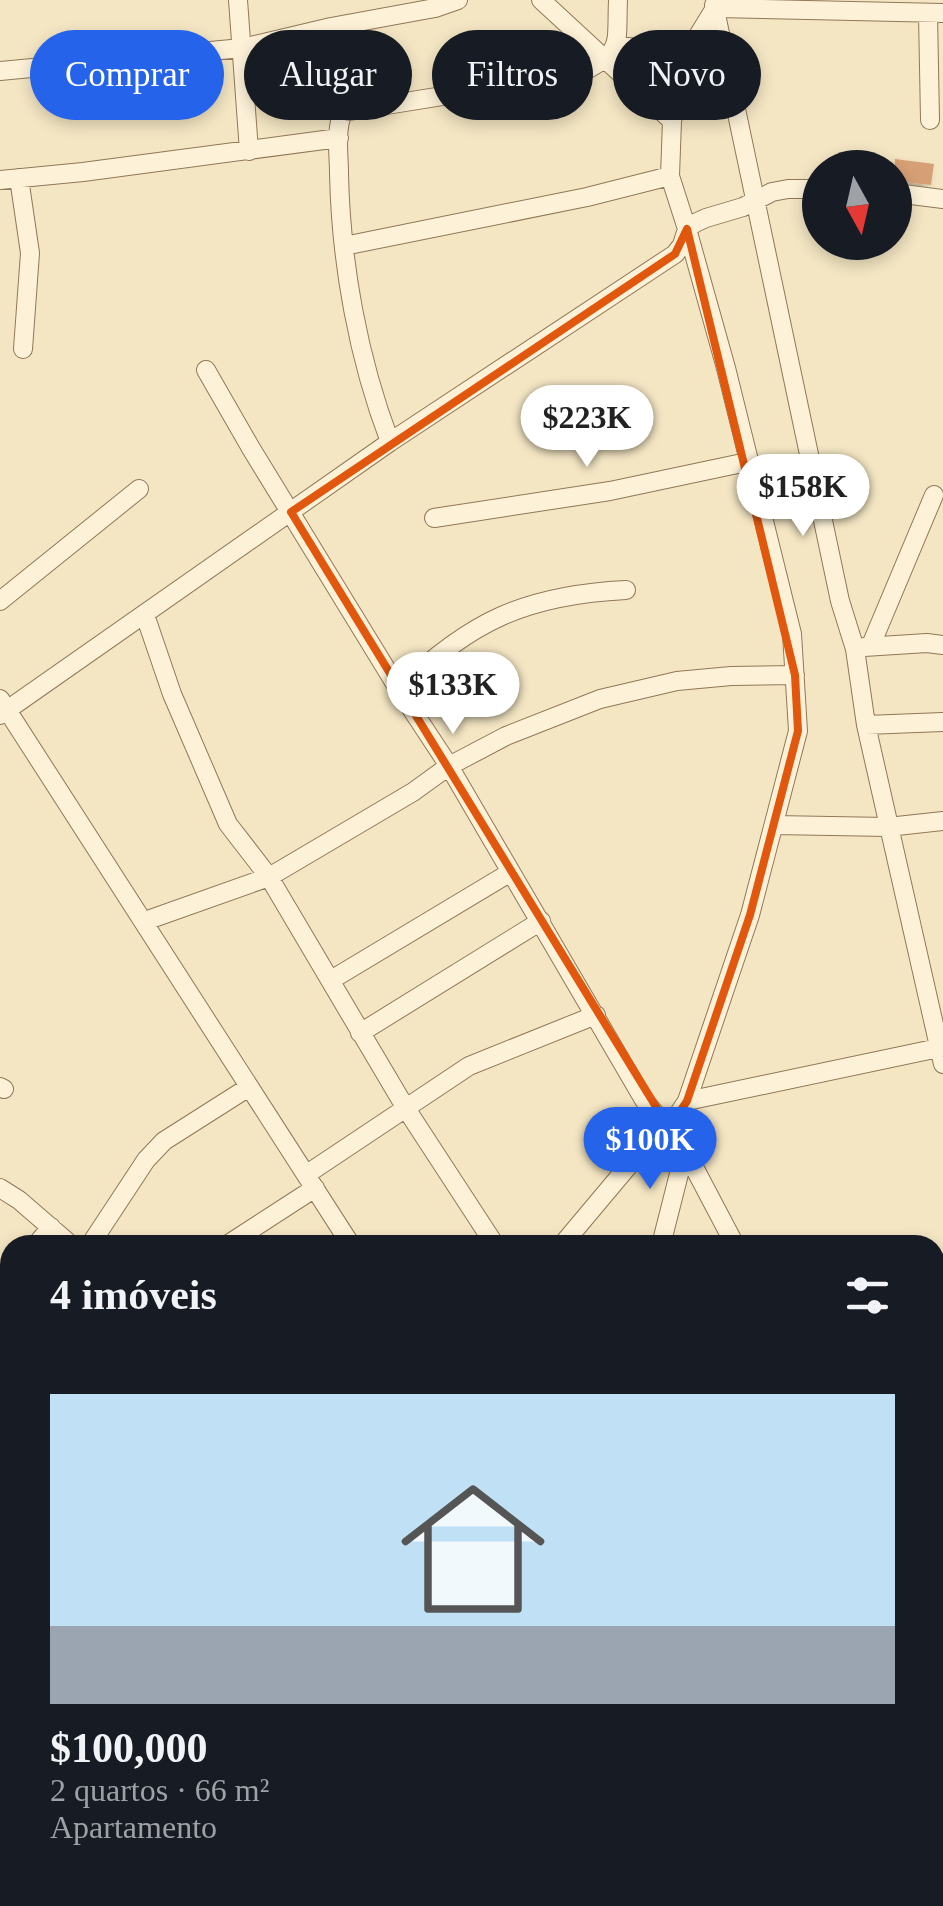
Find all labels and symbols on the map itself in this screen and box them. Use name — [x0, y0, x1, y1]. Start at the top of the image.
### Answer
north arrow — [802, 150, 912, 260]
pin: $223K — [517, 385, 657, 470]
pin: $158K — [733, 454, 873, 539]
pin: $133K — [383, 652, 523, 737]
pin: $100K — [580, 1107, 720, 1192]

